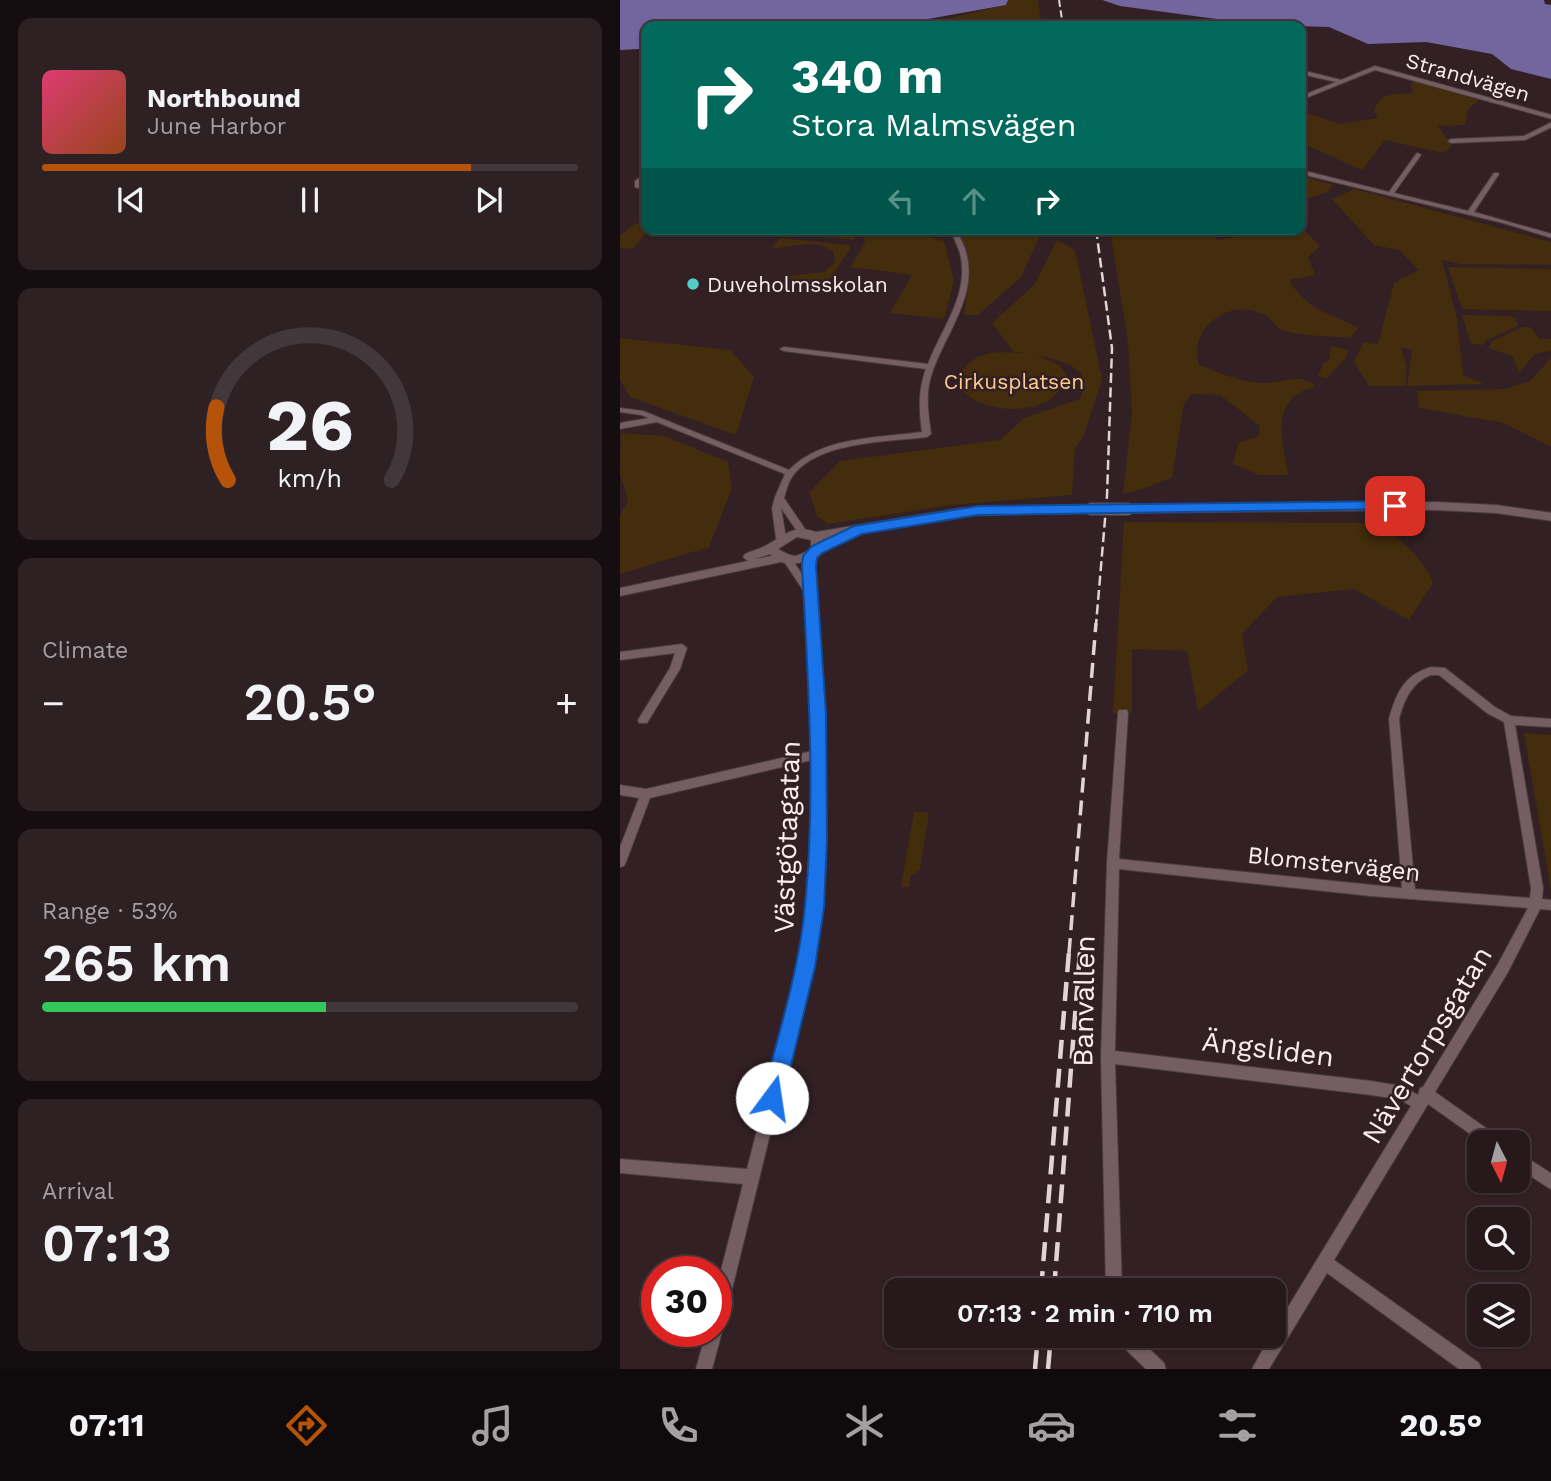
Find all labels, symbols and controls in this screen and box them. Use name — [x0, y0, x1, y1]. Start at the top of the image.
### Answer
text: 340 m — [791, 47, 943, 105]
street label: Strandvägen — [1403, 47, 1533, 107]
icon: right — [676, 49, 767, 140]
text: Northbound — [147, 83, 301, 113]
text: Stora Malmsvägen — [791, 106, 1077, 144]
text: June Harbor — [147, 113, 286, 140]
icon: previous — [112, 181, 150, 219]
icon: pause — [291, 181, 329, 219]
icon: next — [470, 181, 508, 219]
icon: left — [882, 182, 920, 220]
icon: ahead — [955, 182, 993, 220]
icon: right — [1028, 182, 1066, 220]
place label: Duveholmsskolan — [707, 272, 888, 297]
marker: Duveholmsskolan — [685, 276, 701, 292]
park label: Cirkusplatsen — [944, 369, 1084, 394]
text: 26 — [266, 383, 354, 469]
text: km/h — [278, 464, 342, 493]
pin — [1365, 476, 1425, 536]
icon: arrive — [1376, 487, 1414, 525]
text: Climate — [42, 637, 128, 664]
text: 20.5° — [244, 672, 376, 733]
text: − — [42, 681, 65, 725]
text: + — [555, 681, 578, 725]
street label: Västgötagatan — [767, 740, 807, 934]
street label: Blomstervägen — [1246, 841, 1422, 887]
text: Range · 53% — [42, 898, 177, 925]
text: 265 km — [42, 933, 231, 994]
street label: Banvallen — [1066, 935, 1102, 1067]
street label: Nävertorpsgatan — [1355, 940, 1499, 1150]
street label: Ängsliden — [1200, 1025, 1336, 1073]
position arrow — [735, 1061, 809, 1135]
north arrow — [1467, 1130, 1530, 1194]
map controls — [1467, 1130, 1530, 1347]
text: Arrival — [42, 1178, 114, 1205]
button: search — [1467, 1207, 1530, 1270]
text: 07:13 — [42, 1213, 172, 1274]
speed limit sign: 30 — [641, 1256, 732, 1347]
button: layers — [1467, 1284, 1530, 1347]
text: 07:13 · 2 min · 710 m — [957, 1298, 1213, 1328]
icon: directions — [282, 1401, 331, 1450]
icon: music — [468, 1401, 517, 1450]
icon: phone — [654, 1401, 703, 1450]
icon: climate — [840, 1401, 889, 1450]
icon: car — [1027, 1401, 1076, 1450]
icon: filters — [1213, 1401, 1262, 1450]
text: 07:11 — [69, 1406, 145, 1444]
text: 20.5° — [1399, 1406, 1482, 1444]

